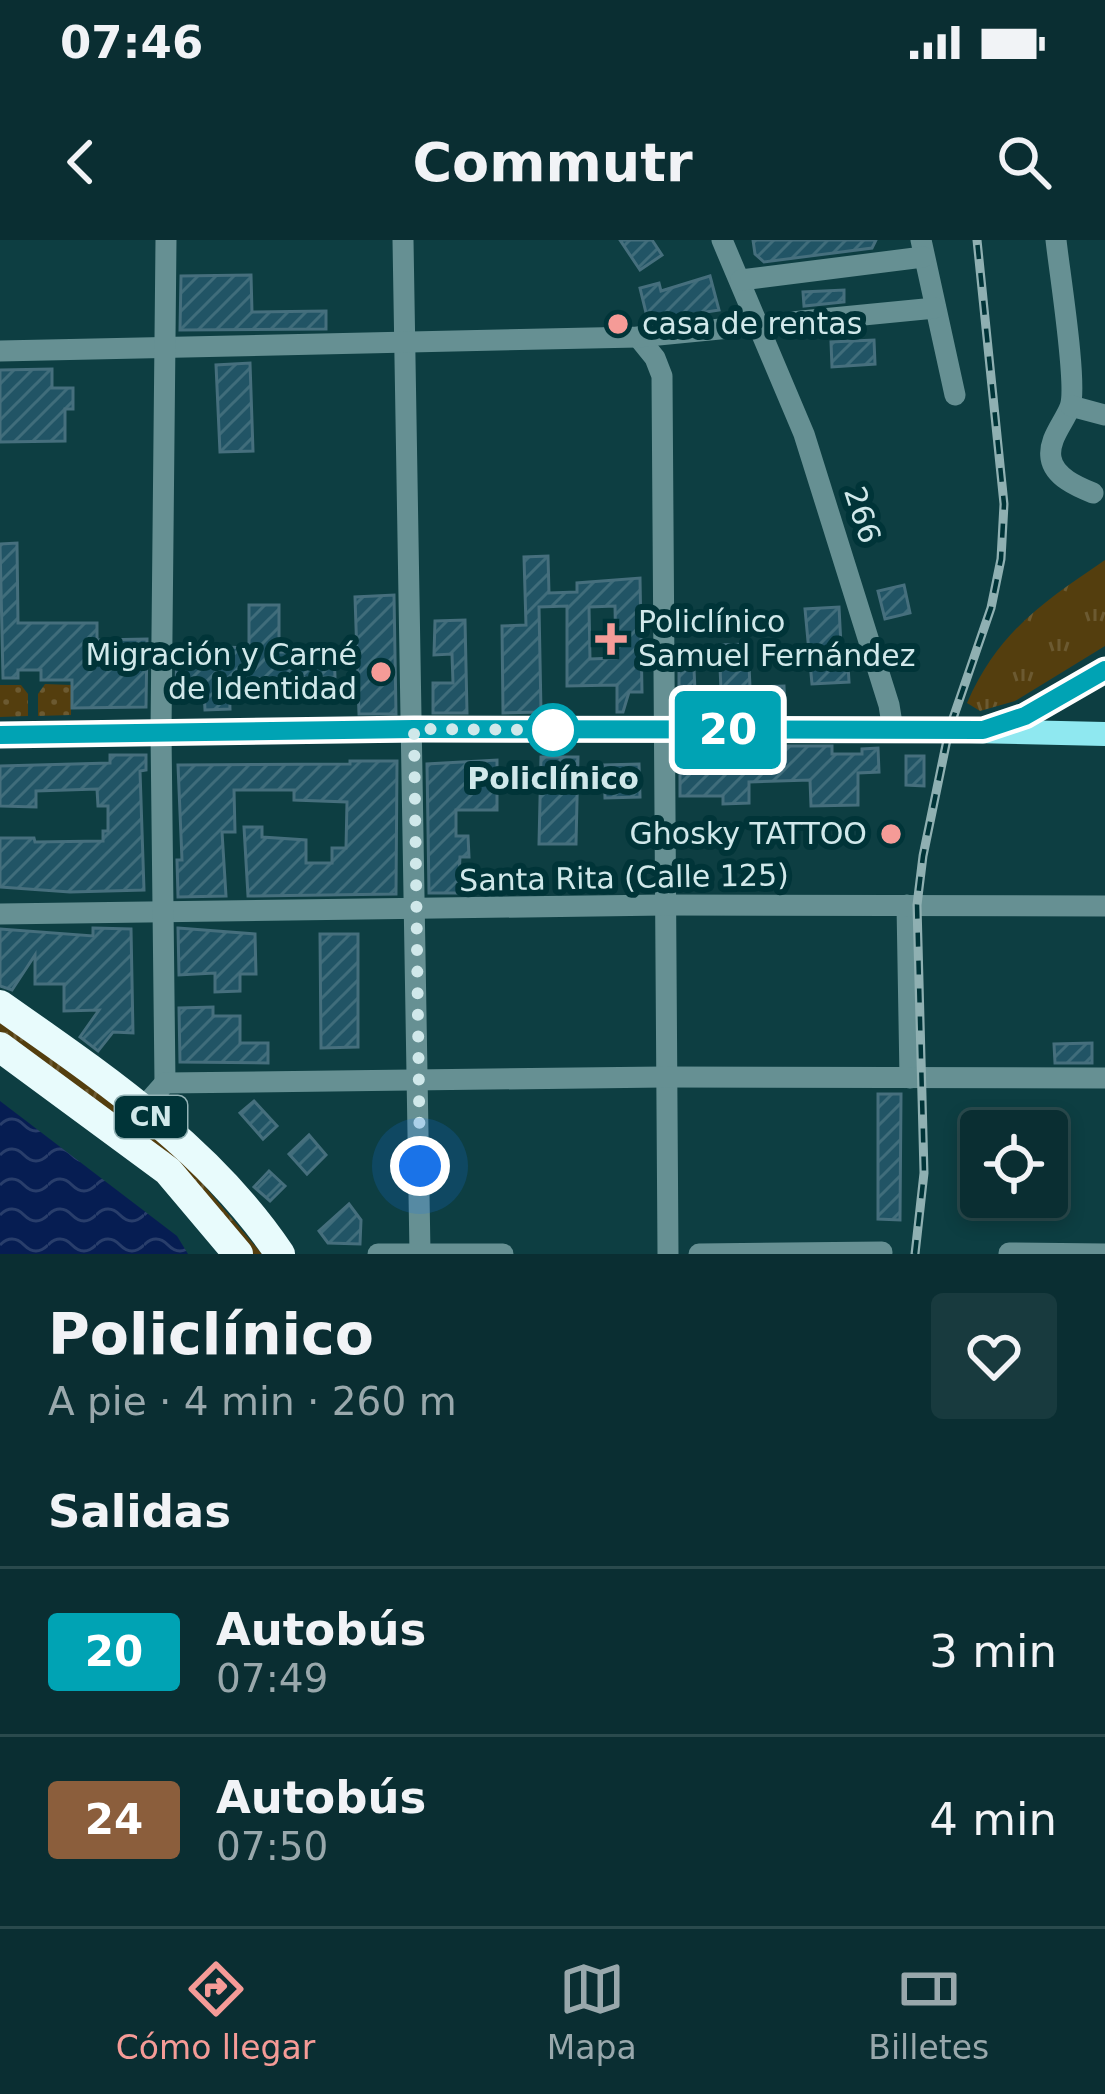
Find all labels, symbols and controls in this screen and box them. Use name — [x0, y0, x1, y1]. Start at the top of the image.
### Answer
text: 07:46 — [60, 16, 203, 69]
icon: back — [48, 129, 114, 195]
icon: search — [991, 129, 1057, 195]
text: Commutr — [412, 131, 693, 194]
place label: casa de rentas — [642, 306, 862, 341]
marker: casa de rentas — [605, 311, 631, 337]
street label: 266 — [837, 482, 888, 547]
place label: Policlínico Samuel Fernández — [638, 604, 916, 673]
marker: Policlínico Samuel Fernández — [595, 623, 627, 655]
place label: Migración y Carné de Identidad — [85, 637, 357, 706]
marker: Migración y Carné de Identidad — [368, 659, 394, 685]
line badge: 20 — [674, 691, 782, 769]
marker: Policlínico — [528, 705, 578, 755]
text: 20 — [699, 705, 757, 754]
place label: Policlínico — [467, 761, 639, 796]
place label: Ghosky TATTOO — [630, 816, 867, 851]
marker: Ghosky TATTOO — [878, 821, 904, 847]
street label: Santa Rita (Calle 125) — [459, 857, 789, 898]
road number: CN — [115, 1096, 187, 1138]
map controls — [960, 1110, 1068, 1218]
button: locate — [960, 1110, 1068, 1218]
your location — [390, 1136, 450, 1196]
button: heart — [931, 1293, 1057, 1419]
text: Policlínico — [48, 1301, 374, 1367]
text: A pie · 4 min · 260 m — [48, 1379, 457, 1424]
text: Salidas — [48, 1485, 231, 1538]
text: Autobús — [216, 1603, 426, 1656]
text: 3 min — [929, 1625, 1057, 1678]
text: 20 — [85, 1627, 143, 1676]
text: 07:49 — [216, 1656, 328, 1701]
text: Autobús — [216, 1771, 426, 1824]
text: 4 min — [929, 1793, 1057, 1846]
text: 24 — [85, 1795, 143, 1844]
text: 07:50 — [216, 1824, 328, 1869]
tab: Cómo llegar — [116, 1956, 315, 2067]
tab: Mapa — [547, 1956, 637, 2067]
tab: Billetes — [868, 1956, 989, 2067]

